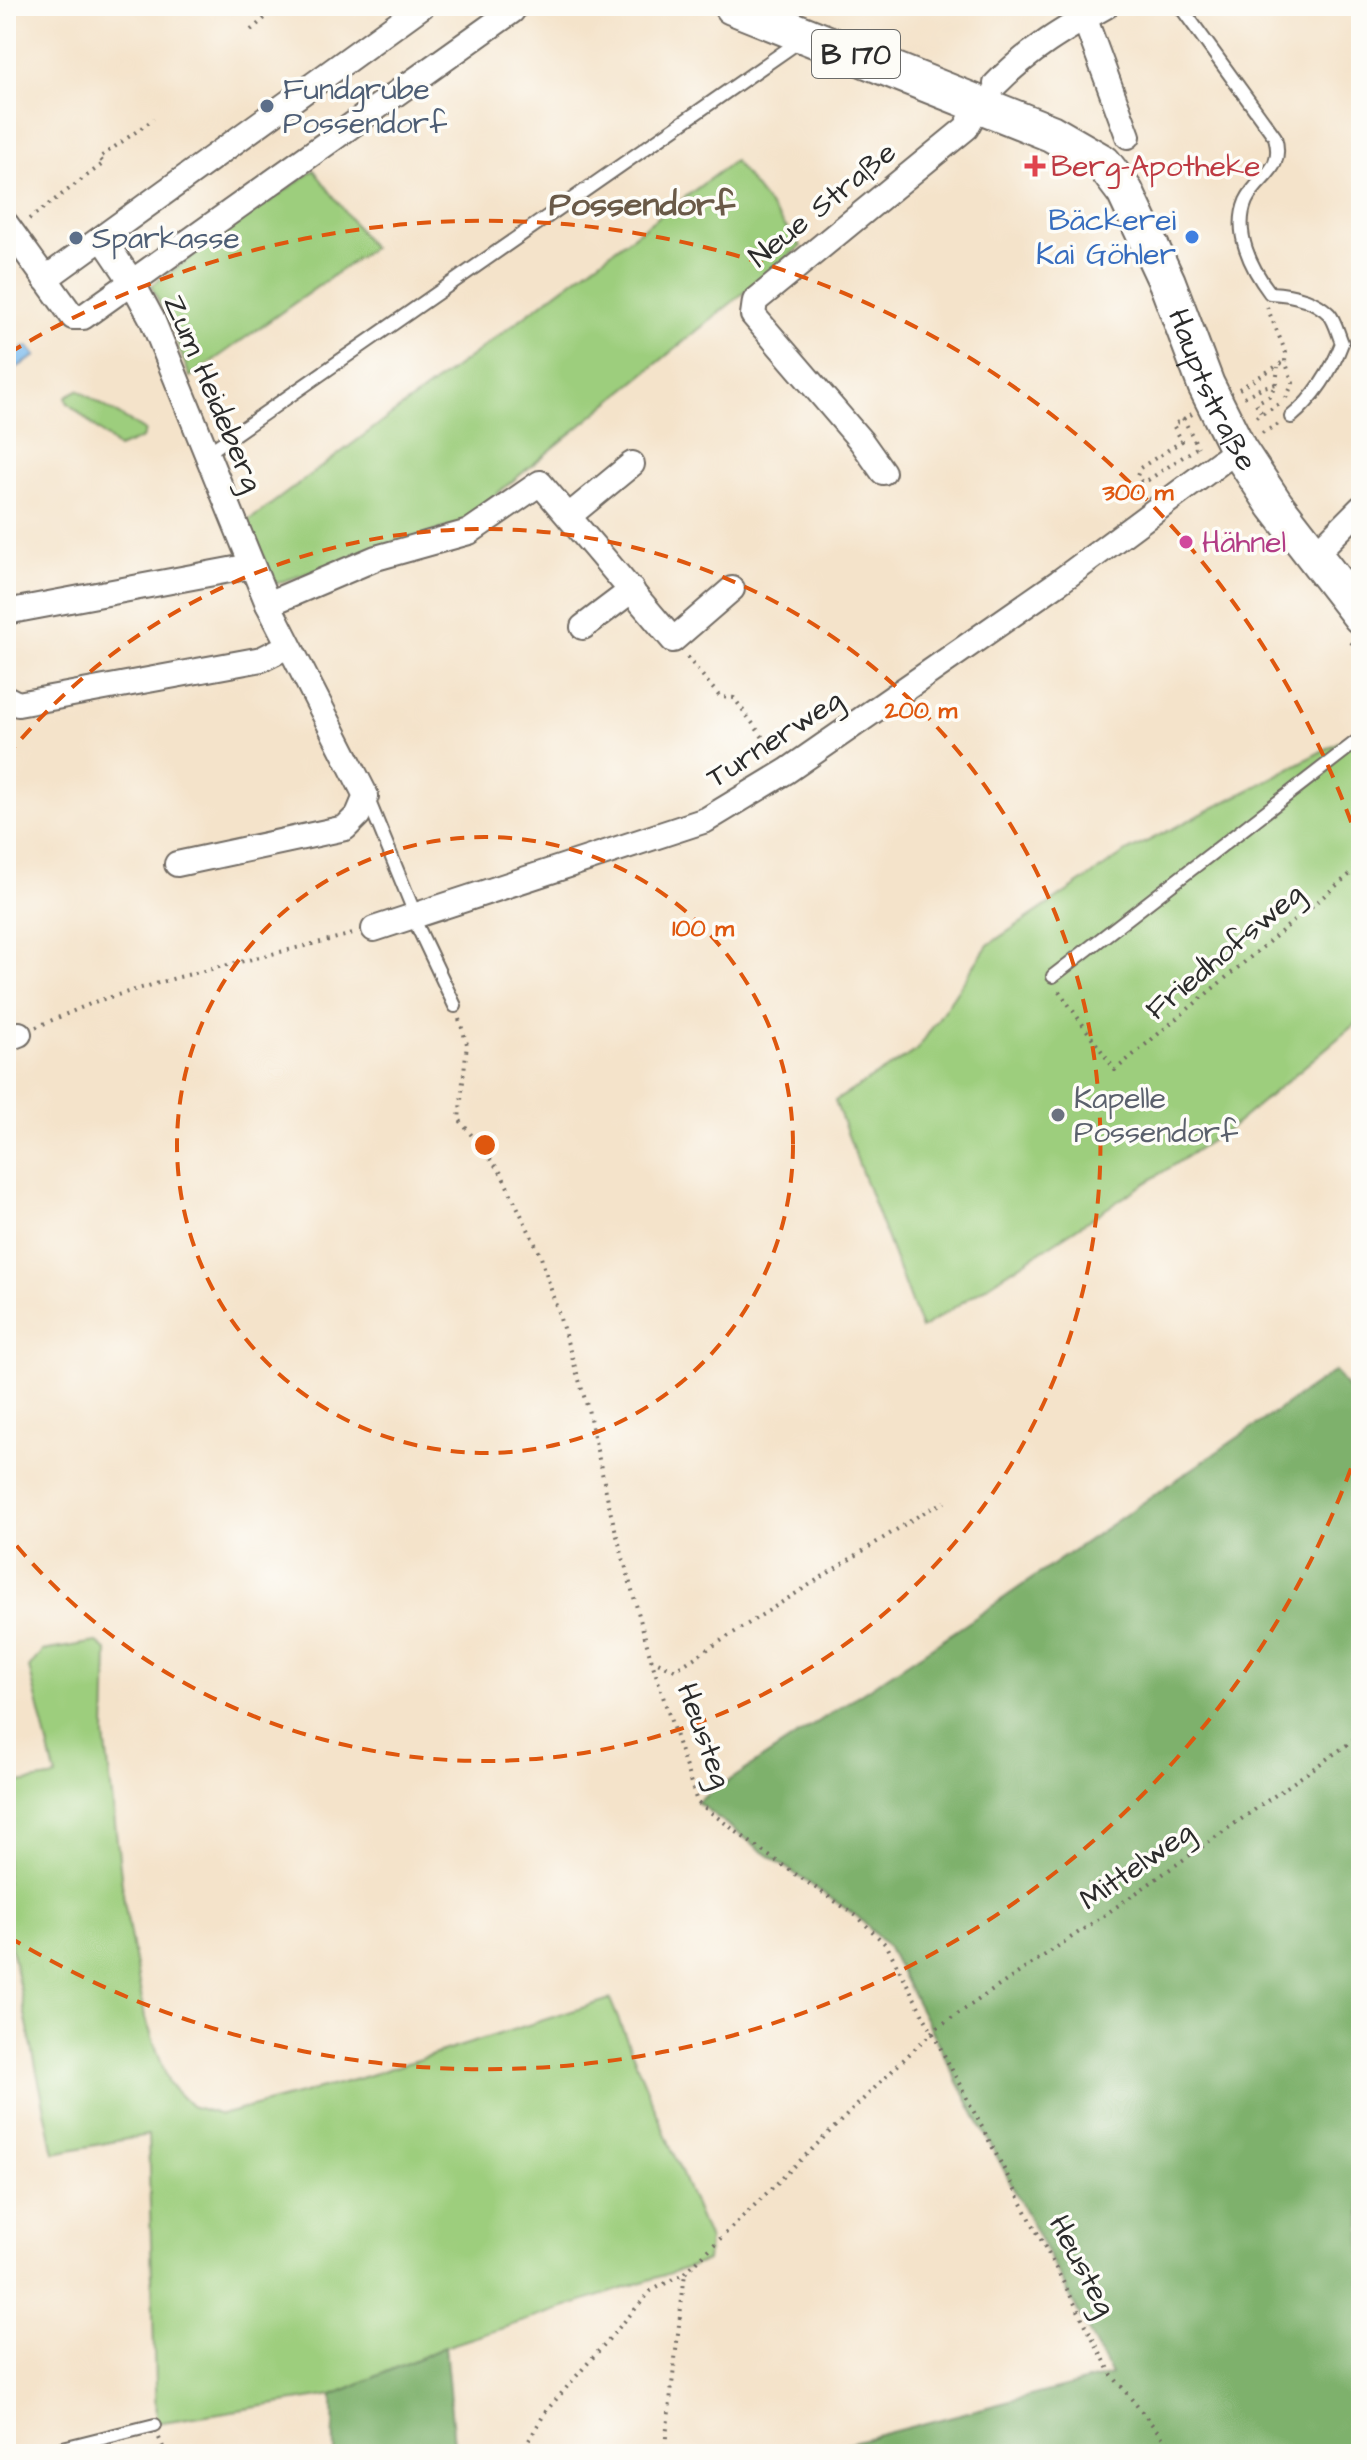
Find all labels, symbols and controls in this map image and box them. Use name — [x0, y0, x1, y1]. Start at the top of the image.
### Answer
road number: B 170 — [812, 30, 900, 78]
place label: Fundgrube Possendorf — [283, 69, 447, 145]
marker: Fundgrube Possendorf — [258, 97, 276, 115]
street label: Neue Straße — [740, 132, 906, 278]
place label: Berg-Apotheke — [1051, 146, 1261, 189]
marker: Berg-Apotheke — [1026, 157, 1044, 175]
district label: Possendorf — [549, 181, 736, 229]
place label: Bäckerei Kai Göhler — [1036, 200, 1176, 276]
place label: Sparkasse — [92, 218, 240, 260]
marker: Bäckerei Kai Göhler — [1183, 228, 1201, 246]
marker: Sparkasse — [67, 229, 85, 247]
street label: Zum Heideberg — [152, 289, 273, 499]
street label: Hauptstraße — [1157, 303, 1267, 480]
text: 300 m — [1102, 476, 1174, 510]
place label: Hähnel — [1202, 522, 1286, 564]
marker: Hähnel — [1177, 533, 1195, 551]
street label: Turnerweg — [698, 679, 851, 799]
text: 200 m — [884, 694, 957, 728]
street label: Friedhofsweg — [1137, 873, 1313, 1031]
text: 100 m — [672, 912, 734, 946]
place label: Kapelle Possendorf — [1074, 1078, 1238, 1154]
marker: Kapelle Possendorf — [1049, 1106, 1067, 1124]
centre of rings — [471, 1131, 499, 1159]
street label: Heusteg — [665, 1677, 742, 1794]
street label: Mittelweg — [1071, 1811, 1203, 1921]
street label: Heusteg — [1037, 2208, 1126, 2324]

